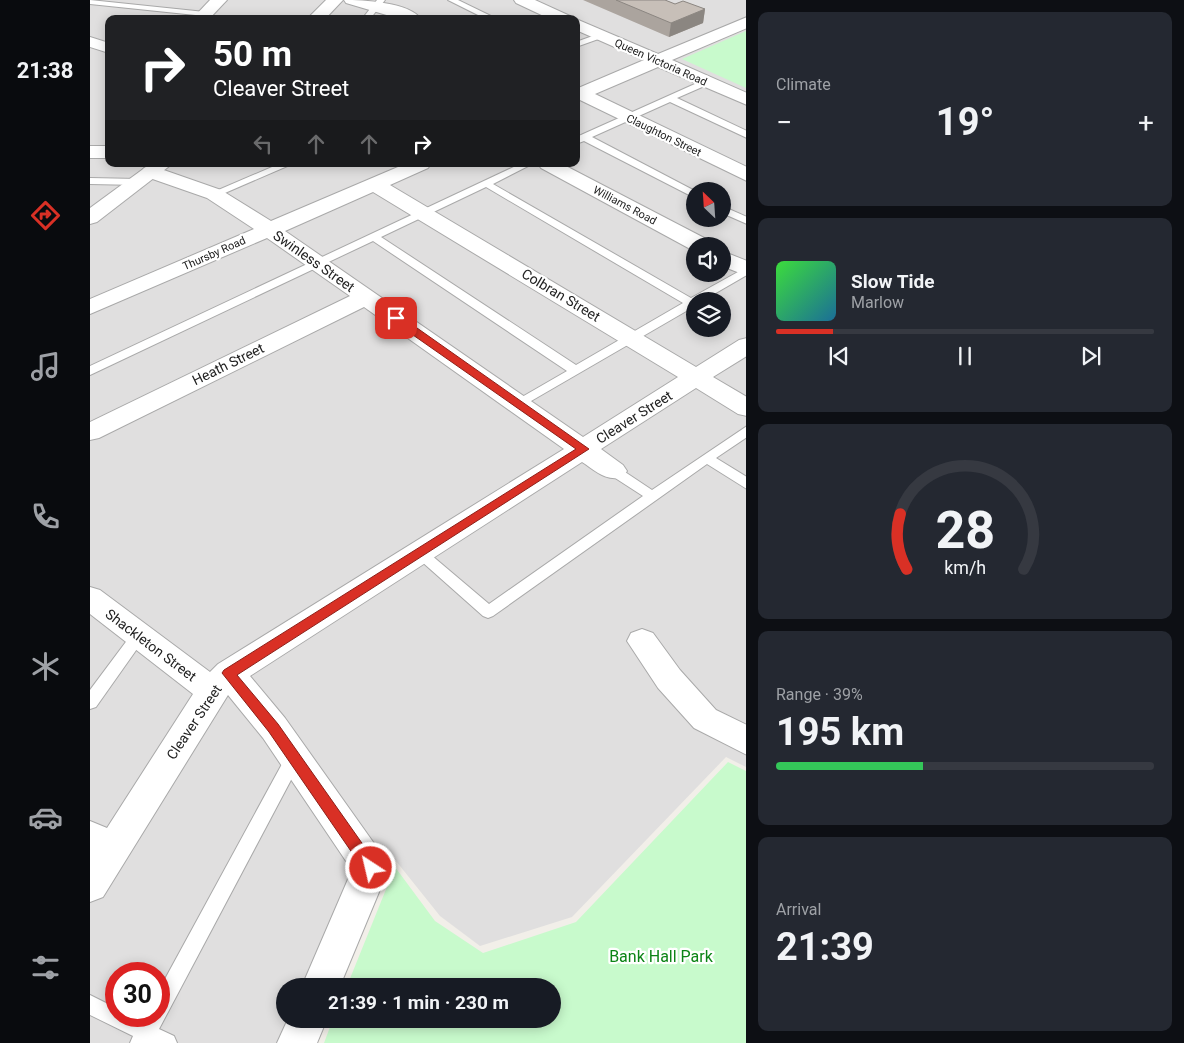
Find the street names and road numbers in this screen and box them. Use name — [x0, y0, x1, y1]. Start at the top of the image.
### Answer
street label: Queen Victoria Road — [613, 36, 709, 89]
street label: Claughton Street — [624, 112, 704, 159]
street label: Williams Road — [591, 183, 659, 228]
street label: Swinless Street — [270, 227, 358, 295]
street label: Thursby Road — [181, 234, 248, 273]
street label: Colbran Street — [519, 265, 603, 325]
street label: Heath Street — [190, 340, 267, 388]
street label: Cleaver Street — [593, 387, 675, 447]
street label: Shackleton Street — [102, 606, 200, 685]
street label: Cleaver Street — [163, 681, 225, 762]

